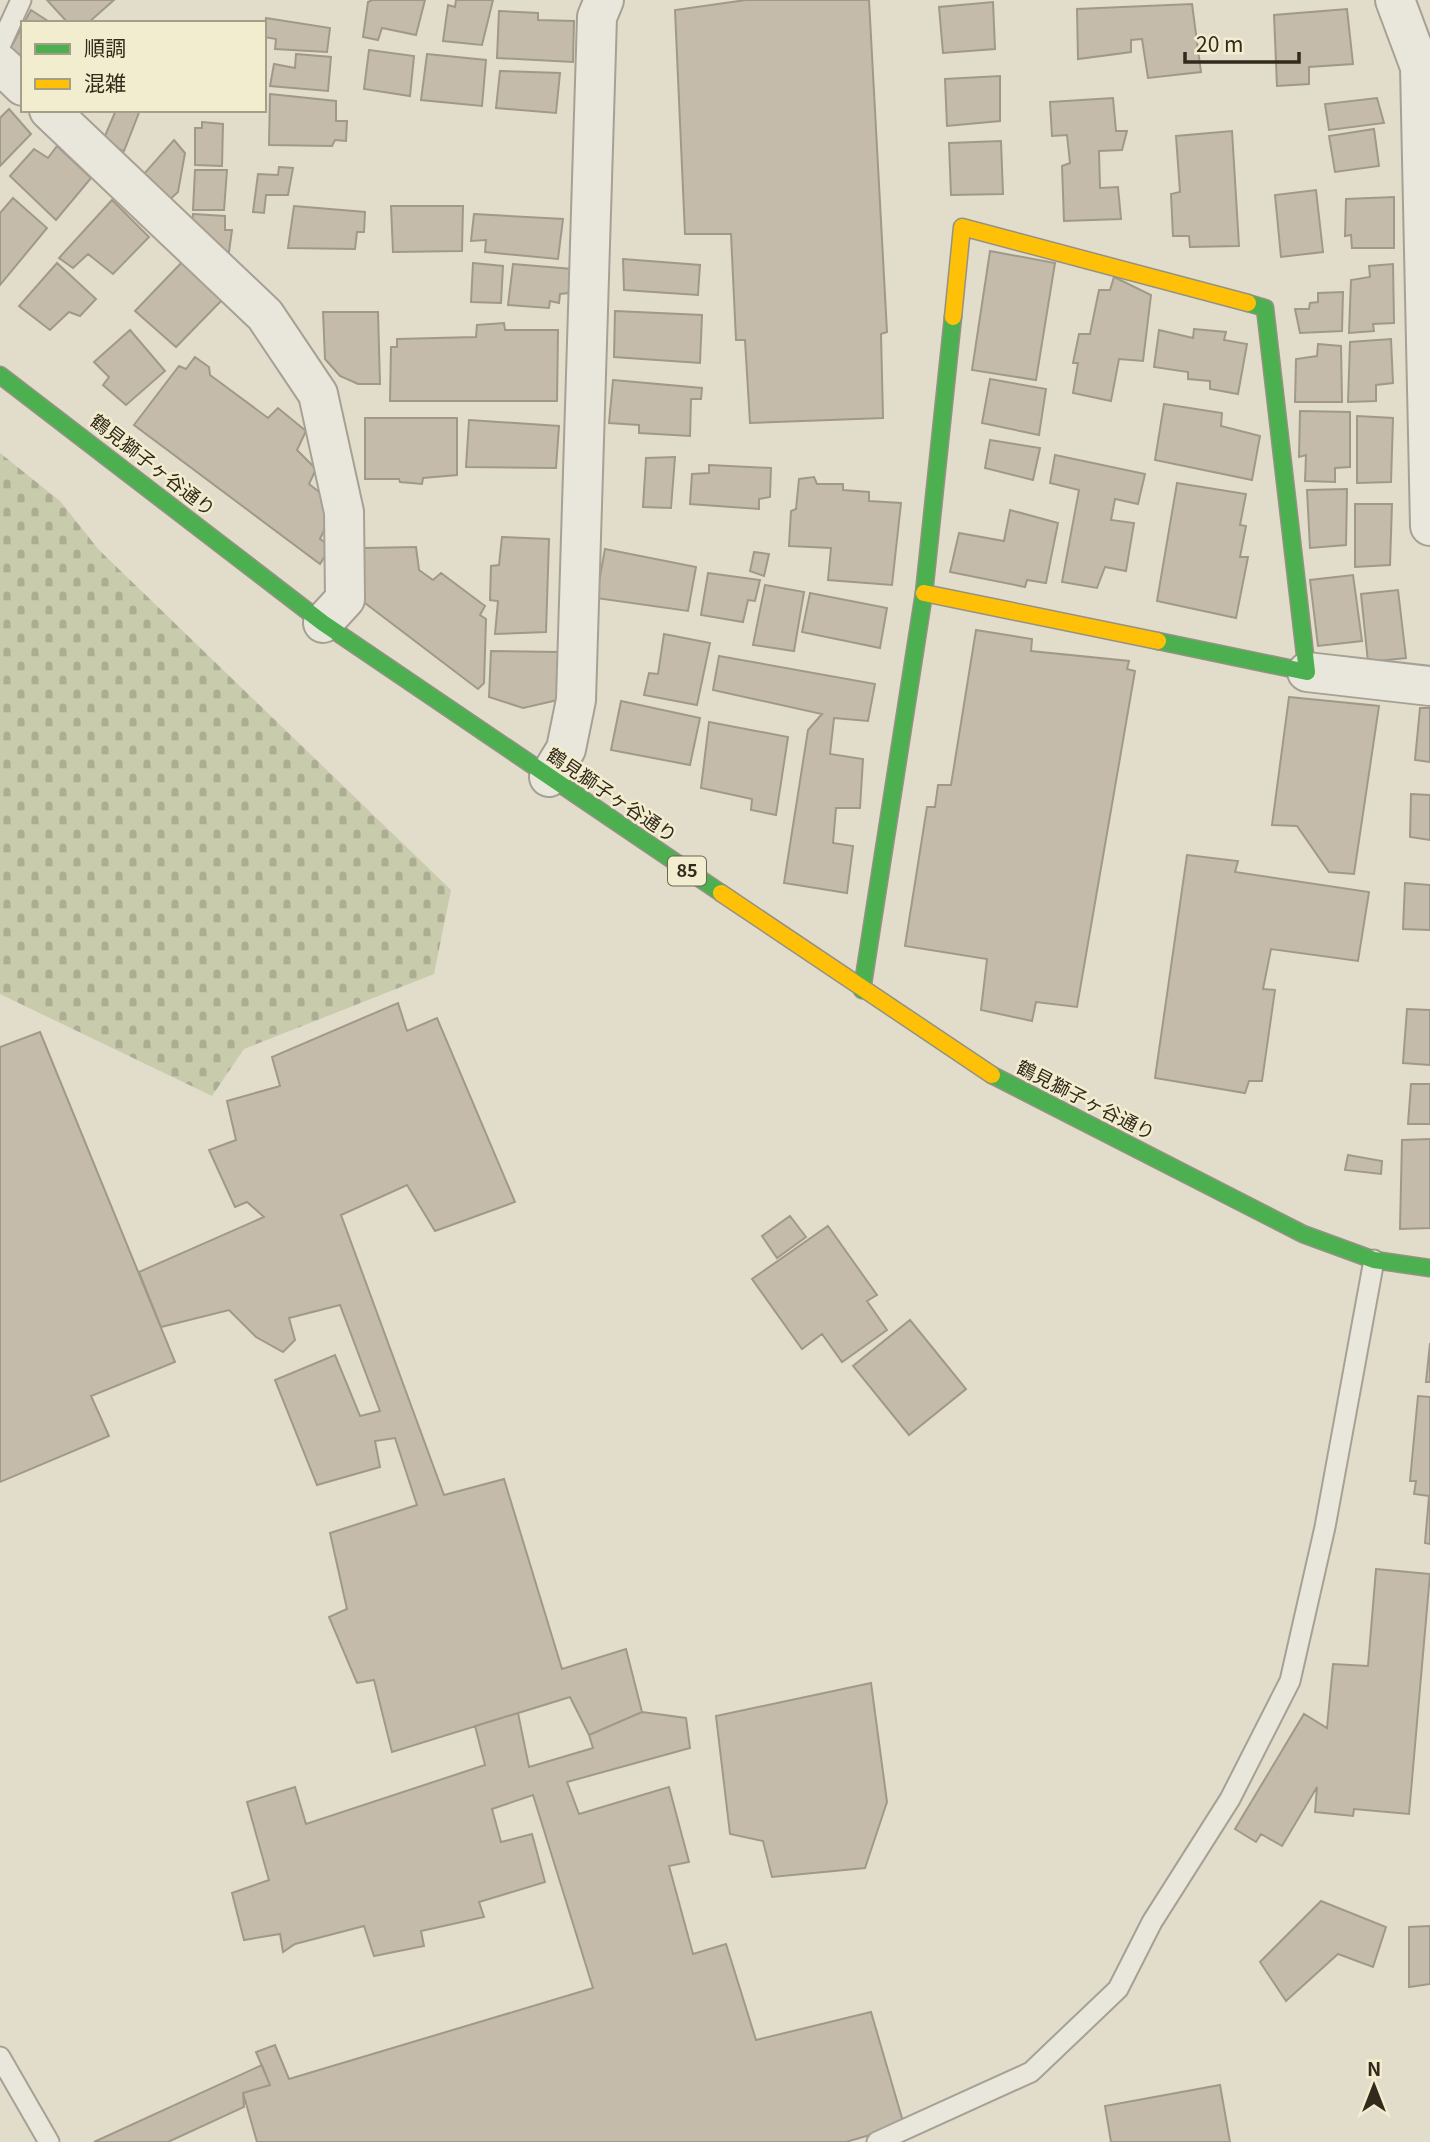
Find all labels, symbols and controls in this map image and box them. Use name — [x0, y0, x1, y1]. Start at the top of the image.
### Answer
legend — [21, 21, 266, 112]
scale bar — [1185, 21, 1299, 65]
text: 20 m — [1196, 28, 1243, 58]
text: 順調 — [84, 32, 126, 62]
text: 混雑 — [84, 67, 126, 97]
street label: 鶴見獅子ヶ谷通り — [86, 406, 222, 521]
street label: 鶴見獅子ヶ谷通り — [542, 740, 683, 847]
road number: 85 — [668, 856, 706, 886]
street label: 鶴見獅子ヶ谷通り — [1013, 1052, 1161, 1145]
north arrow — [1339, 2051, 1409, 2121]
text: N — [1367, 2054, 1381, 2081]

